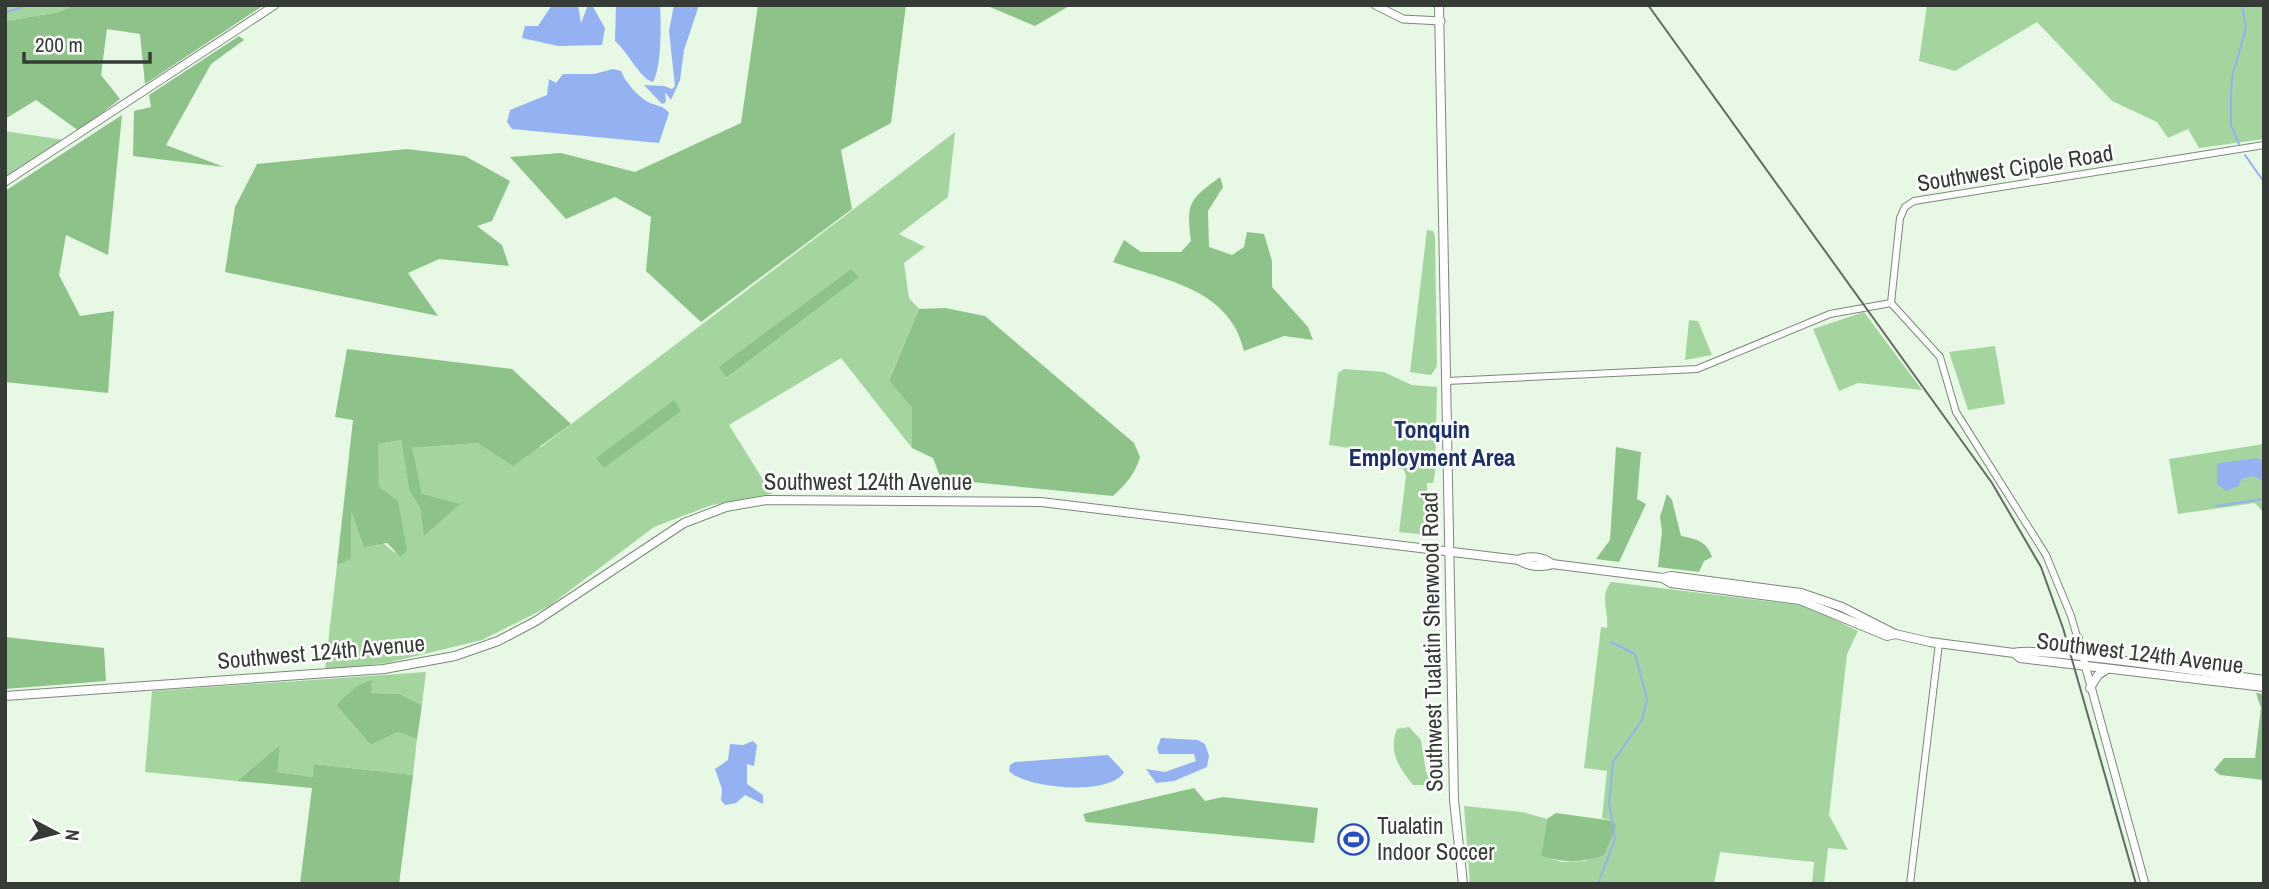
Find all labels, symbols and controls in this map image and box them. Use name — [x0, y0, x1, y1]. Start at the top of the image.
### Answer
scale bar — [24, 21, 150, 65]
text: 200 m — [35, 30, 83, 59]
street label: Southwest Cipole Road — [1915, 137, 2115, 198]
district label: Tonquin Employment Area — [1349, 413, 1515, 473]
street label: Southwest 124th Avenue — [764, 466, 972, 497]
street label: Southwest Tualatin Sherwood Road — [1413, 492, 1450, 792]
street label: Southwest 124th Avenue — [2035, 624, 2245, 681]
street label: Southwest 124th Avenue — [216, 627, 426, 676]
north arrow — [21, 798, 91, 868]
place label: Tualatin Indoor Soccer — [1377, 810, 1495, 867]
sports icon: Tualatin Indoor Soccer — [1337, 822, 1371, 856]
text: N — [59, 828, 86, 842]

